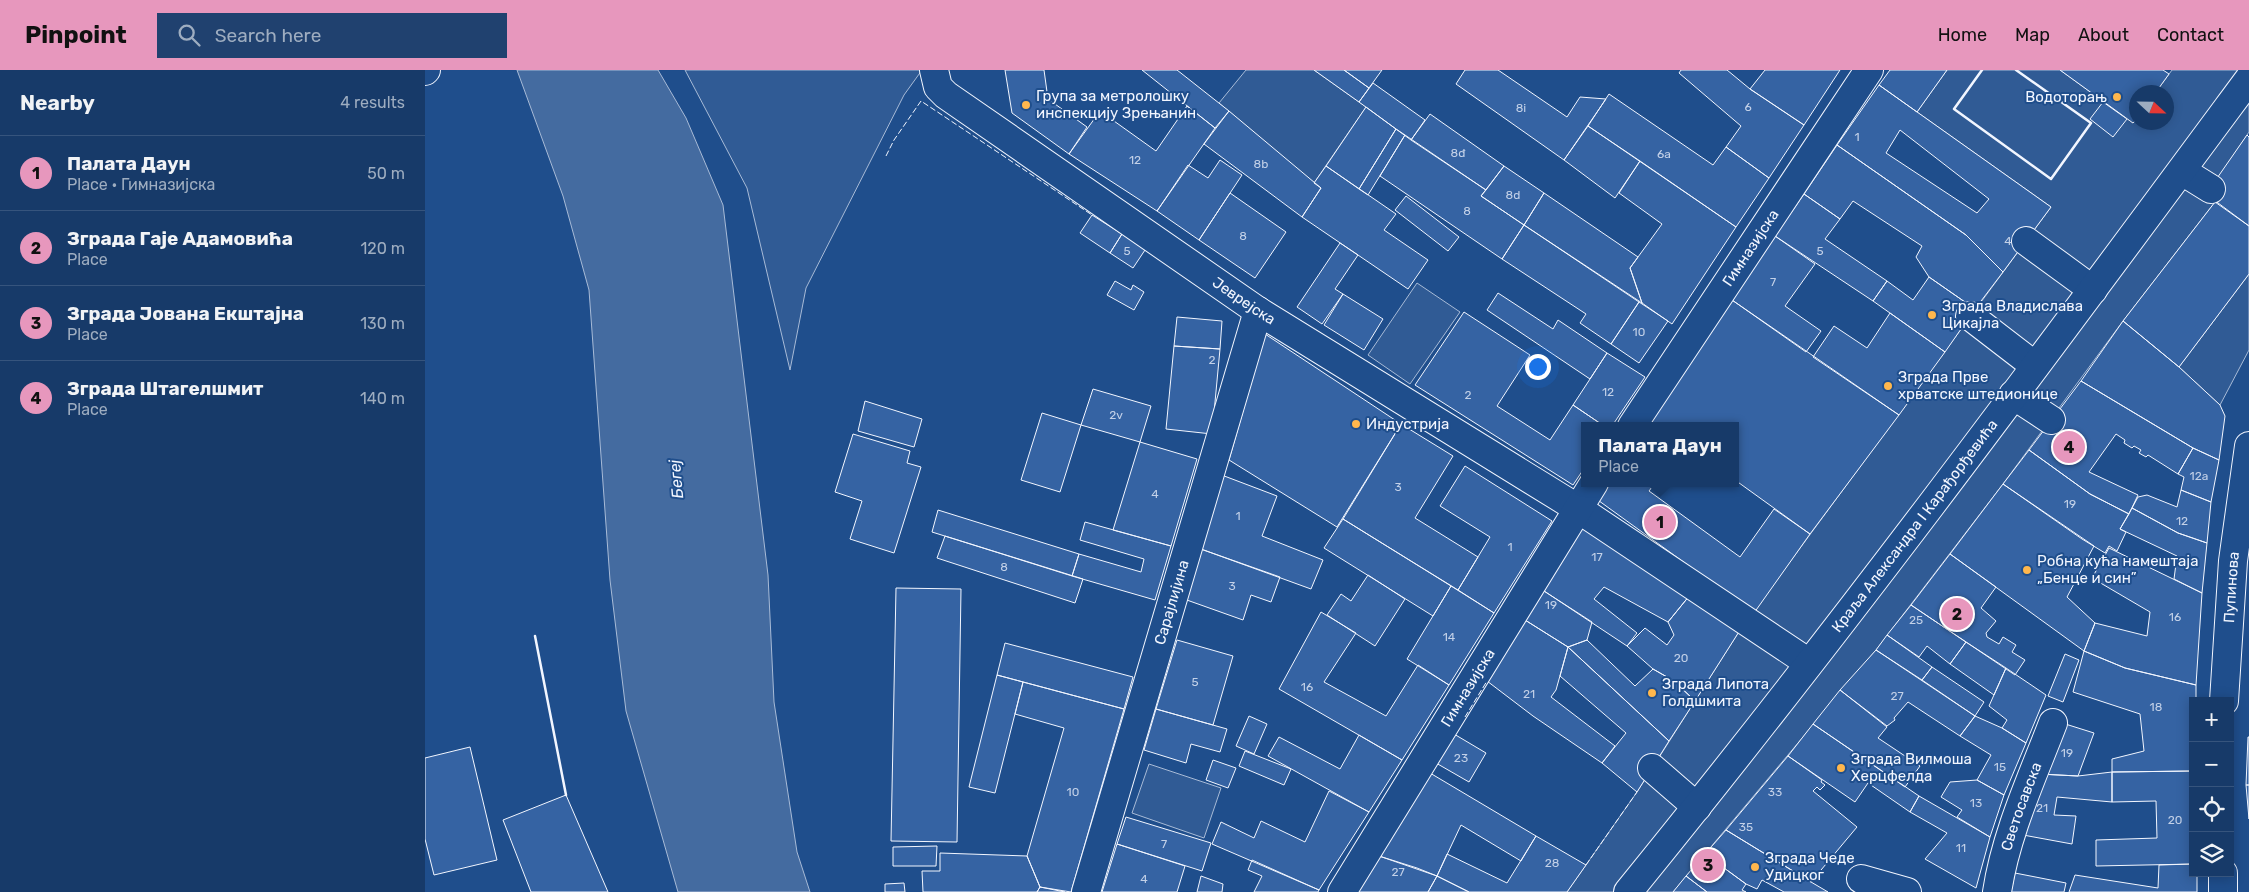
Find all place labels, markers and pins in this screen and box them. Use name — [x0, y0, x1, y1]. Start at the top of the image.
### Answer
place label: Група за метролошку инспекцију Зрењанин — [1036, 87, 1196, 122]
place label: Водоторањ — [2025, 88, 2107, 106]
marker: Водоторањ — [2111, 91, 2123, 103]
marker: Група за метролошку инспекцију Зрењанин — [1020, 99, 1032, 111]
place label: Зграда Владислава Цикајла — [1942, 297, 2083, 332]
marker: Зграда Владислава Цикајла — [1926, 309, 1938, 321]
place label: Зграда Прве хрватске штедионице — [1898, 368, 2058, 403]
marker: Зграда Прве хрватске штедионице — [1882, 380, 1894, 392]
place label: Индустрија — [1366, 415, 1449, 433]
marker: Индустрија — [1350, 418, 1362, 430]
pin: 4 — [2053, 428, 2085, 466]
pin: 1 — [1644, 503, 1676, 541]
place label: Робна кућа намештаја „Бенце и син” — [2037, 552, 2198, 587]
marker: Робна кућа намештаја „Бенце и син” — [2021, 564, 2033, 576]
pin: 2 — [1941, 595, 1973, 633]
place label: Зграда Липота Голдшмита — [1662, 675, 1769, 710]
marker: Зграда Липота Голдшмита — [1646, 687, 1658, 699]
place label: Зграда Вилмоша Херцфелда — [1851, 750, 1972, 785]
marker: Зграда Вилмоша Херцфелда — [1835, 762, 1847, 774]
pin: 3 — [1692, 846, 1724, 884]
place label: Зграда Чеде Удицког — [1765, 849, 1855, 884]
marker: Зграда Чеде Удицког — [1749, 861, 1761, 873]

